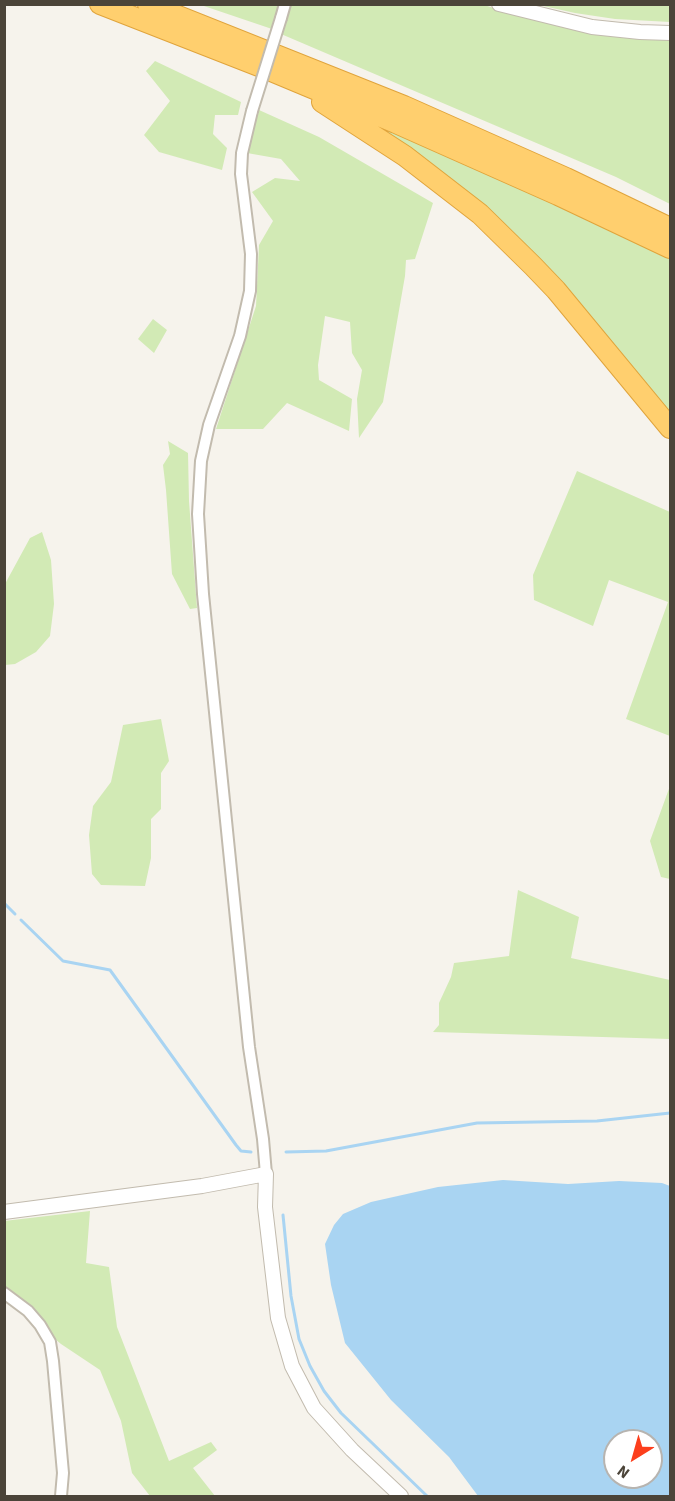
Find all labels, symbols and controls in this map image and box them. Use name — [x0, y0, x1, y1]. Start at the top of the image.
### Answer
north arrow — [603, 1429, 663, 1489]
text: N — [613, 1460, 634, 1484]

